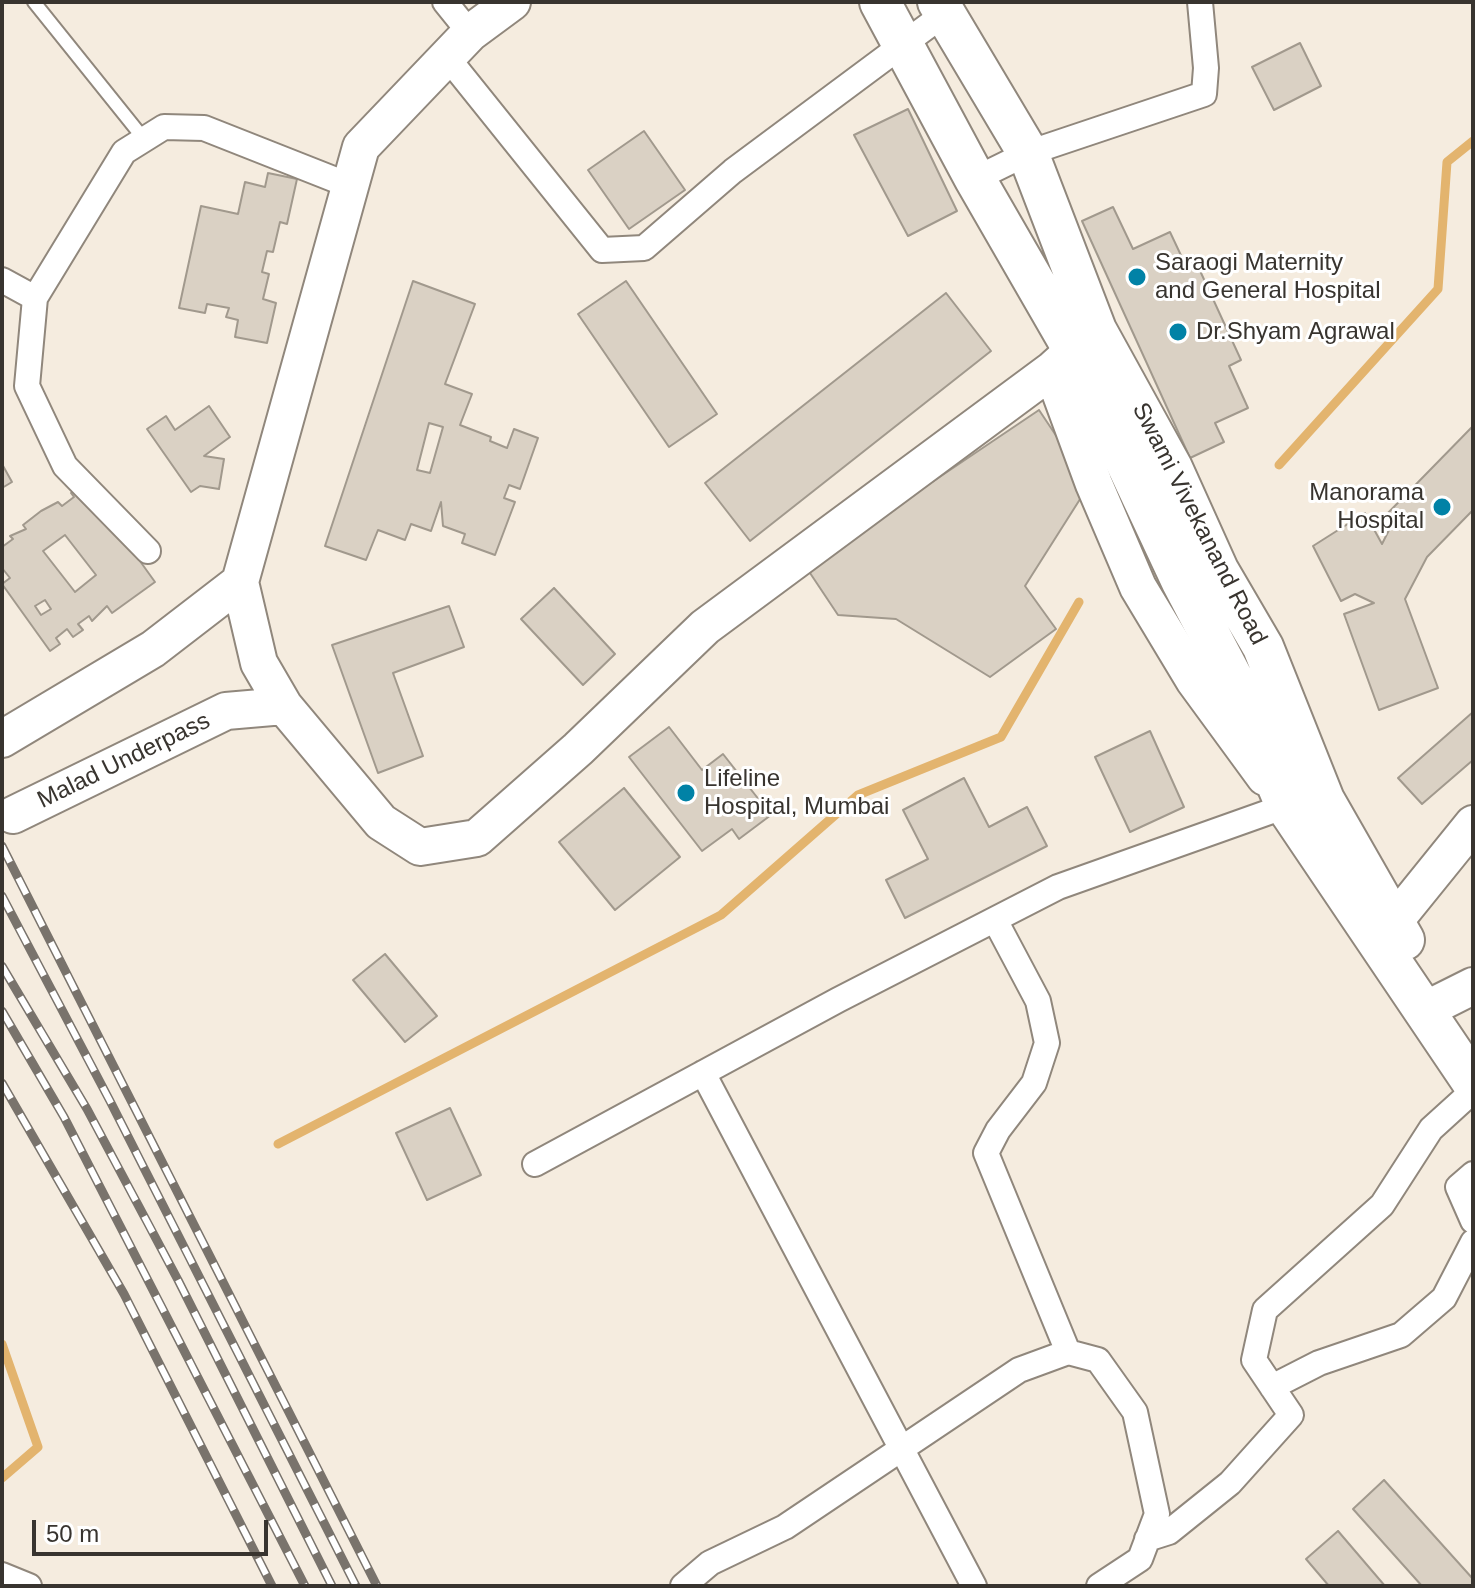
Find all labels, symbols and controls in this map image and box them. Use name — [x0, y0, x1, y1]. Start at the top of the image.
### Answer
place label: Saraogi Maternity and General Hospital — [1155, 249, 1380, 305]
marker: Saraogi Maternity and General Hospital — [1126, 266, 1148, 288]
place label: Dr.Shyam Agrawal — [1196, 318, 1395, 346]
marker: Dr.Shyam Agrawal — [1167, 321, 1189, 343]
street label: Swami Vivekanand Road — [1125, 398, 1273, 650]
place label: Manorama Hospital — [1309, 479, 1424, 535]
marker: Manorama Hospital — [1431, 496, 1453, 518]
street label: Malad Underpass — [33, 707, 215, 815]
place label: Lifeline Hospital, Mumbai — [704, 765, 889, 821]
marker: Lifeline Hospital, Mumbai — [675, 782, 697, 804]
scale bar — [36, 1504, 272, 1554]
text: 50 m — [46, 1520, 99, 1547]

